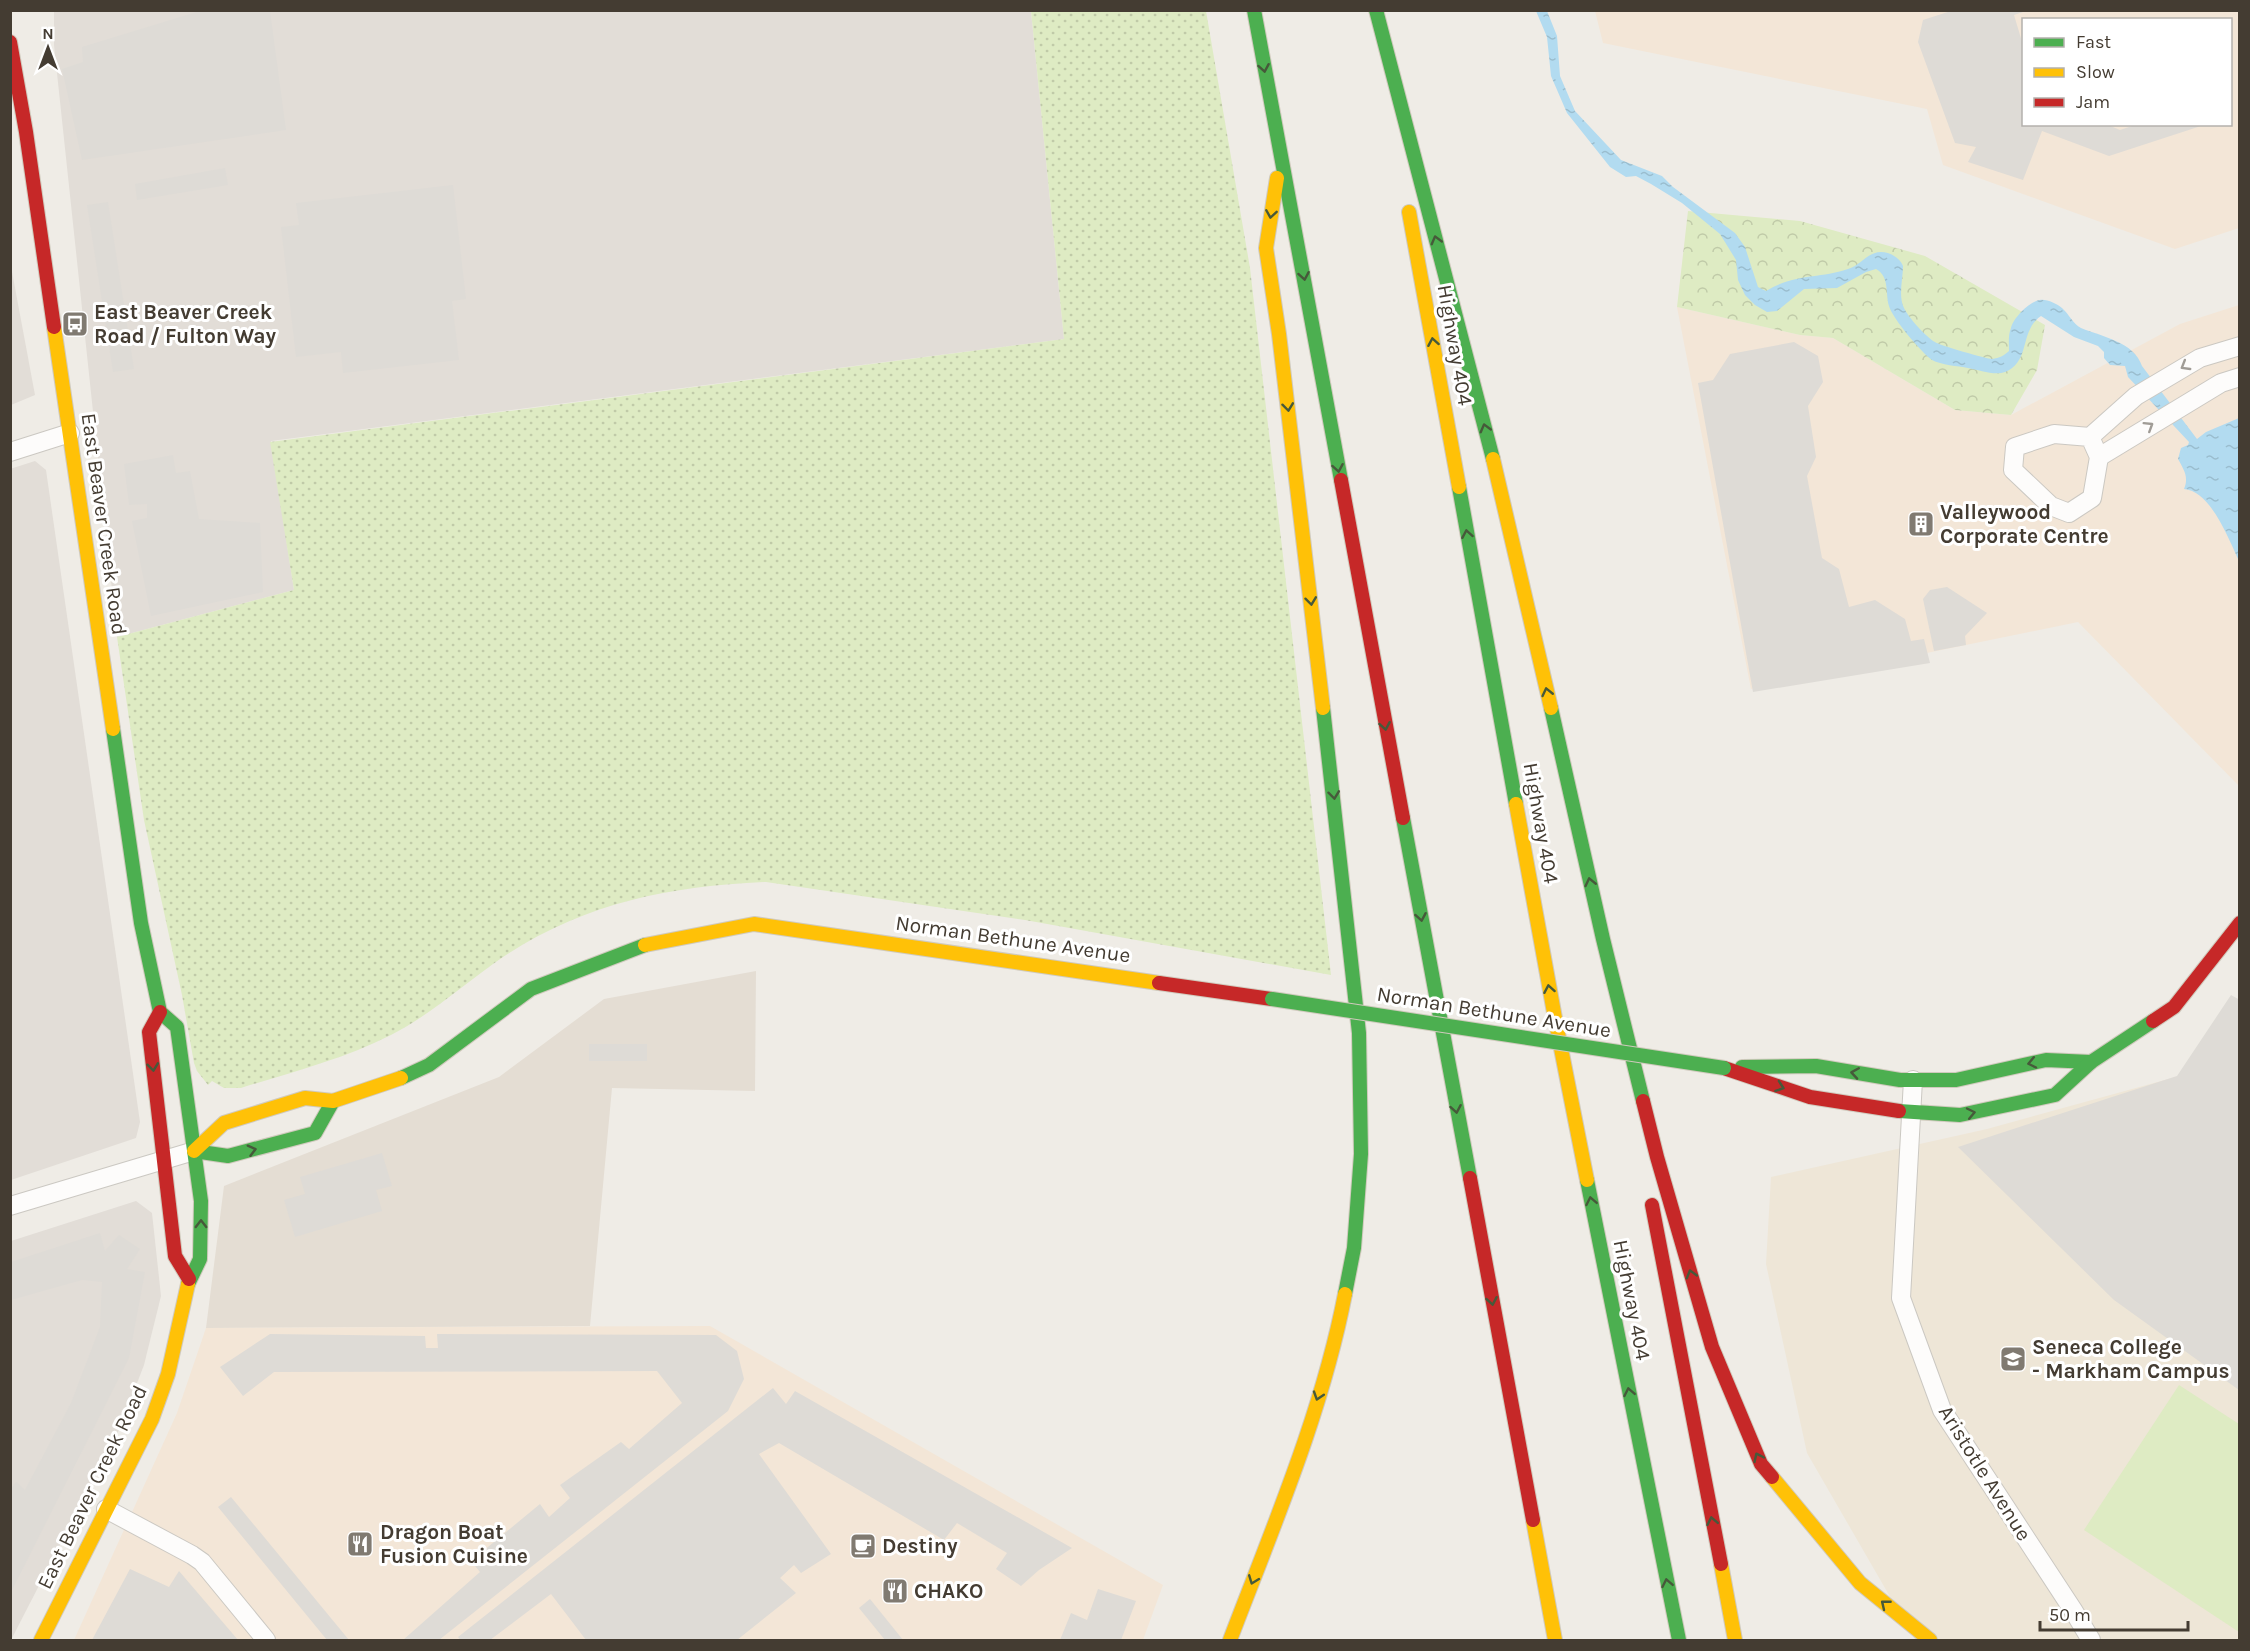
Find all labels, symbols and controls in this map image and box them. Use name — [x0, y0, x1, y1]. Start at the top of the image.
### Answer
north arrow — [18, 18, 78, 78]
legend — [2022, 18, 2232, 126]
text: N — [42, 24, 54, 43]
text: Fast — [2076, 31, 2111, 53]
text: Slow — [2076, 61, 2115, 83]
one-way arrow — [1257, 63, 1270, 73]
text: Jam — [2076, 91, 2110, 113]
one-way arrow — [1266, 210, 1278, 219]
one-way arrow — [1431, 235, 1443, 245]
one-way arrow — [1297, 271, 1310, 281]
street label: Highway 404 — [1433, 283, 1477, 408]
place label: East Beaver Creek Road / Fulton Way — [94, 300, 277, 348]
bus stop icon: East Beaver Creek Road / Fulton Way — [60, 309, 90, 339]
one-way arrow — [1427, 337, 1440, 347]
one-way arrow — [2181, 359, 2191, 371]
one-way arrow — [1281, 403, 1293, 412]
street label: East Beaver Creek Road — [77, 412, 131, 636]
one-way arrow — [1480, 423, 1493, 433]
one-way arrow — [2142, 423, 2153, 434]
one-way arrow — [1332, 463, 1344, 472]
place label: Valleywood Corporate Centre — [1940, 500, 2109, 548]
building icon: Valleywood Corporate Centre — [1906, 509, 1936, 539]
one-way arrow — [1461, 529, 1474, 539]
one-way arrow — [1304, 596, 1316, 606]
one-way arrow — [1541, 687, 1554, 697]
one-way arrow — [1378, 720, 1391, 730]
street label: Highway 404 — [1519, 761, 1563, 886]
one-way arrow — [1327, 790, 1340, 799]
one-way arrow — [1584, 877, 1597, 887]
street label: Norman Bethune Avenue — [894, 911, 1132, 967]
one-way arrow — [1414, 912, 1427, 922]
street label: Norman Bethune Avenue — [1375, 982, 1613, 1042]
one-way arrow — [1544, 984, 1556, 993]
one-way arrow — [2028, 1056, 2038, 1069]
one-way arrow — [147, 1063, 159, 1072]
one-way arrow — [1851, 1067, 1860, 1079]
one-way arrow — [1774, 1079, 1785, 1092]
one-way arrow — [1449, 1104, 1462, 1114]
one-way arrow — [1966, 1107, 1976, 1120]
one-way arrow — [246, 1144, 256, 1157]
one-way arrow — [1585, 1196, 1598, 1206]
one-way arrow — [195, 1219, 207, 1228]
street label: Highway 404 — [1609, 1238, 1655, 1363]
one-way arrow — [1686, 1269, 1698, 1280]
one-way arrow — [1485, 1296, 1498, 1306]
place label: Seneca College - Markham Campus — [2032, 1335, 2230, 1383]
school or university icon: Seneca College - Markham Campus — [1998, 1344, 2028, 1374]
street label: East Beaver Creek Road — [32, 1381, 152, 1593]
one-way arrow — [1623, 1387, 1636, 1397]
one-way arrow — [1313, 1390, 1325, 1401]
street label: Aristotle Avenue — [1934, 1401, 2036, 1545]
one-way arrow — [1754, 1452, 1766, 1463]
one-way arrow — [1706, 1516, 1719, 1526]
place label: Dragon Boat Fusion Cuisine — [380, 1520, 528, 1568]
restaurant icon: Dragon Boat Fusion Cuisine — [345, 1529, 375, 1559]
cafe icon: Destiny — [848, 1531, 878, 1561]
place label: Destiny — [882, 1534, 958, 1558]
one-way arrow — [1248, 1574, 1260, 1585]
restaurant icon: CHAKO — [880, 1576, 910, 1606]
one-way arrow — [1662, 1578, 1675, 1588]
place label: CHAKO — [914, 1579, 983, 1603]
scale bar — [2040, 1594, 2188, 1632]
one-way arrow — [1881, 1600, 1892, 1611]
text: 50 m — [2049, 1604, 2091, 1626]

